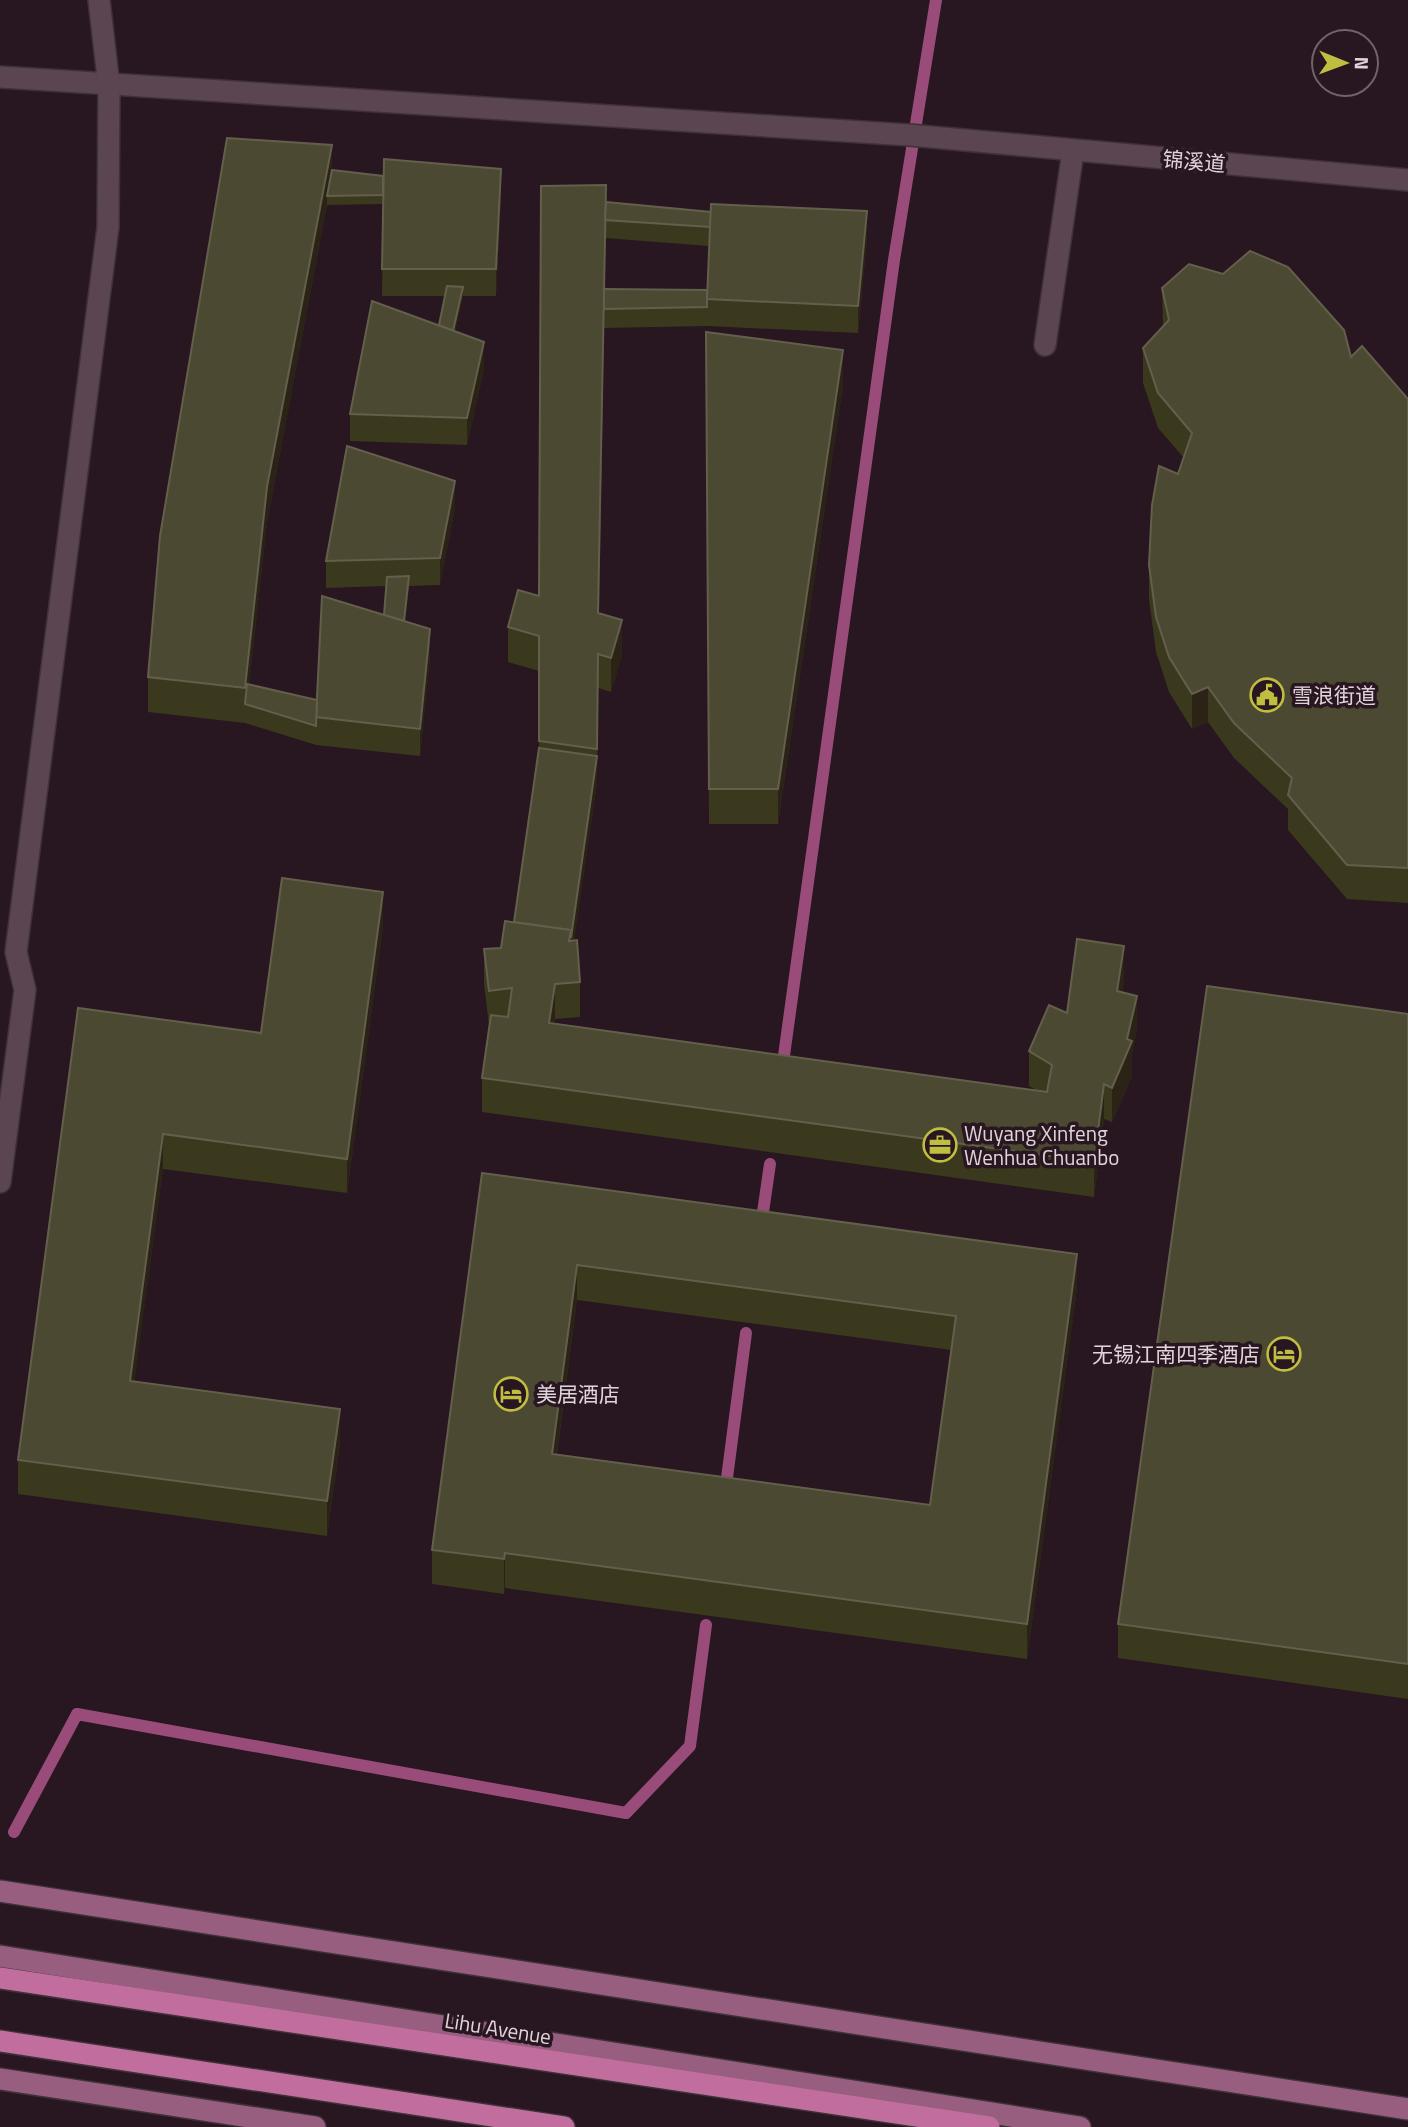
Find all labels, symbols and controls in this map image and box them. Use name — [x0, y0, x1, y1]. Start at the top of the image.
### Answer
north arrow — [1310, 28, 1380, 98]
text: N — [1348, 56, 1377, 70]
street label: 锦溪道 — [1161, 142, 1227, 180]
public building icon: 雪浪街道 — [1248, 676, 1286, 714]
place label: 雪浪街道 — [1292, 679, 1376, 711]
place label: Wuyang Xinfeng Wenhua Chuanbo — [964, 1117, 1119, 1173]
office icon: Wuyang Xinfeng Wenhua Chuanbo — [921, 1126, 959, 1164]
hotel icon: 无锡江南四季酒店 — [1265, 1335, 1303, 1373]
place label: 无锡江南四季酒店 — [1092, 1338, 1260, 1370]
hotel icon: 美居酒店 — [492, 1375, 530, 1413]
place label: 美居酒店 — [536, 1378, 620, 1410]
street label: Lihu Avenue — [442, 2004, 554, 2052]

